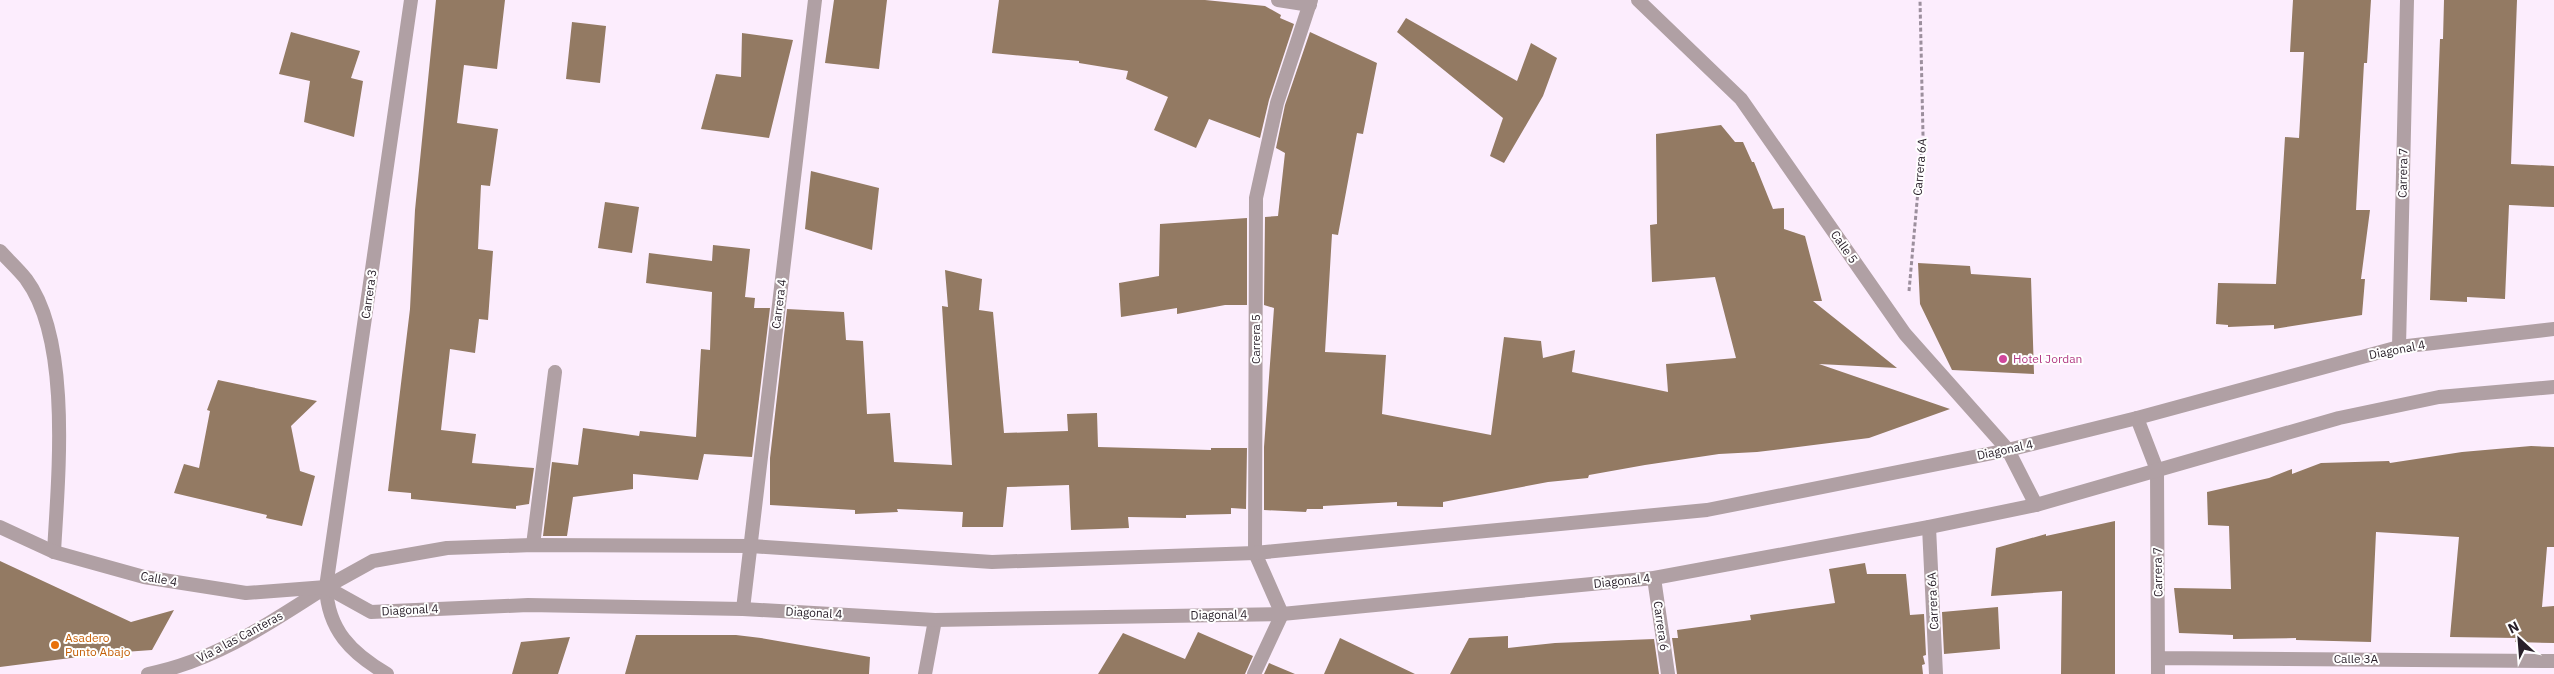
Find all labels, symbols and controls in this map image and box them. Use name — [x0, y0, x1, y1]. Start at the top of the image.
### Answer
street label: Carrera 6A — [1910, 137, 1930, 196]
street label: Carrera 7 — [2395, 148, 2410, 198]
street label: Calle 5 — [1828, 227, 1861, 266]
street label: Carrera 3 — [358, 268, 379, 320]
street label: Carrera 4 — [768, 278, 789, 330]
street label: Carrera 5 — [1248, 314, 1263, 364]
street label: Diagonal 4 — [2368, 337, 2426, 362]
place label: Hotel Jordan — [2013, 351, 2082, 366]
marker: Hotel Jordan — [1997, 353, 2009, 365]
street label: Diagonal 4 — [1975, 436, 2034, 463]
street label: Carrera 7 — [2150, 547, 2165, 597]
street label: Calle 4 — [140, 568, 179, 589]
street label: Diagonal 4 — [1593, 570, 1651, 591]
street label: Carrera 6A — [1923, 572, 1941, 630]
street label: Carrera 6 — [1651, 600, 1672, 652]
street label: Diagonal 4 — [381, 601, 439, 618]
street label: Diagonal 4 — [785, 604, 843, 621]
street label: Diagonal 4 — [1190, 607, 1248, 622]
street label: Vía a las Canteras — [194, 608, 285, 666]
north arrow — [2494, 614, 2544, 664]
text: N — [2505, 617, 2522, 638]
place label: Asadero Punto Abajo — [65, 630, 131, 659]
marker: Asadero Punto Abajo — [49, 639, 61, 651]
street label: Calle 3A — [2334, 651, 2379, 666]

